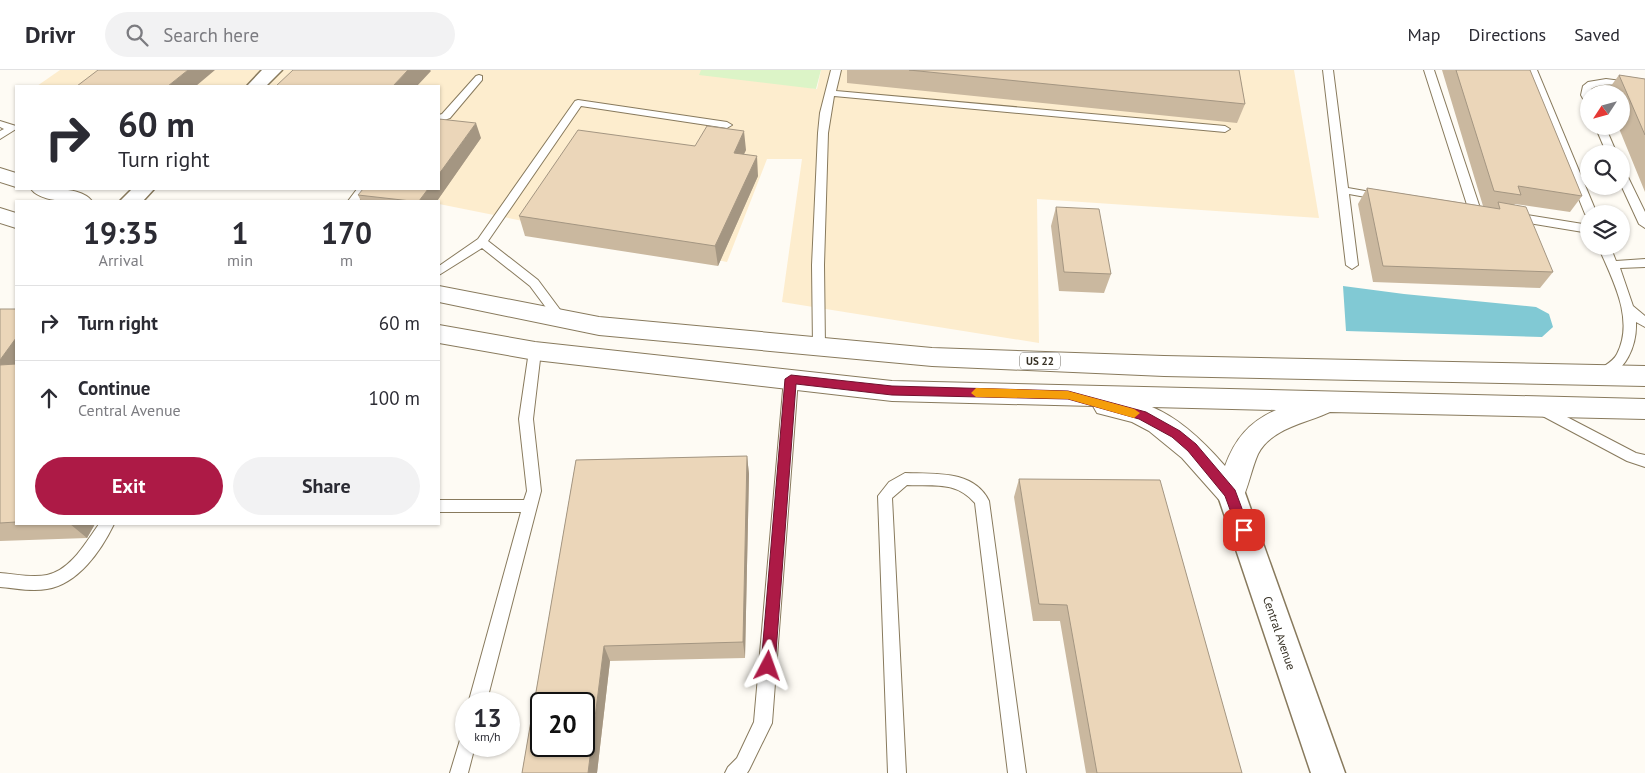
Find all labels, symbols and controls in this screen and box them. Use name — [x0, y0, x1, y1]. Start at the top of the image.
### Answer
search box — [105, 12, 455, 57]
text: Drivr — [25, 19, 75, 50]
icon: search — [123, 21, 151, 49]
text: Search here — [163, 23, 259, 47]
text: Map — [1408, 23, 1440, 46]
text: Directions — [1468, 23, 1546, 46]
text: Saved — [1574, 23, 1620, 46]
north arrow — [1580, 85, 1630, 135]
map controls — [1580, 85, 1630, 255]
text: 60 m — [118, 101, 195, 147]
icon: right — [35, 105, 100, 170]
text: Turn right — [118, 145, 210, 173]
button: search — [1580, 145, 1630, 195]
button: layers — [1580, 205, 1630, 255]
text: 19:35 — [83, 213, 159, 252]
text: 1 — [232, 213, 249, 252]
text: 170 — [321, 213, 372, 252]
text: Arrival — [99, 250, 143, 270]
text: min — [227, 250, 253, 270]
text: m — [340, 250, 353, 270]
icon: right — [35, 309, 63, 337]
text: Turn right — [78, 311, 158, 335]
text: 60 m — [379, 311, 420, 335]
road number: US 22 — [1020, 352, 1060, 370]
text: Continue — [78, 376, 150, 400]
icon: ahead — [35, 384, 63, 412]
text: 100 m — [368, 386, 420, 410]
text: Central Avenue — [78, 400, 181, 420]
button: Exit — [35, 457, 223, 515]
button: Share — [233, 457, 420, 515]
pin — [1223, 509, 1265, 551]
icon: arrive — [1230, 516, 1258, 544]
street label: Central Avenue — [1260, 594, 1299, 672]
position arrow — [741, 639, 793, 691]
speed limit sign: 20 — [530, 692, 595, 757]
text: 13 — [473, 702, 502, 734]
text: km/h — [474, 729, 501, 744]

